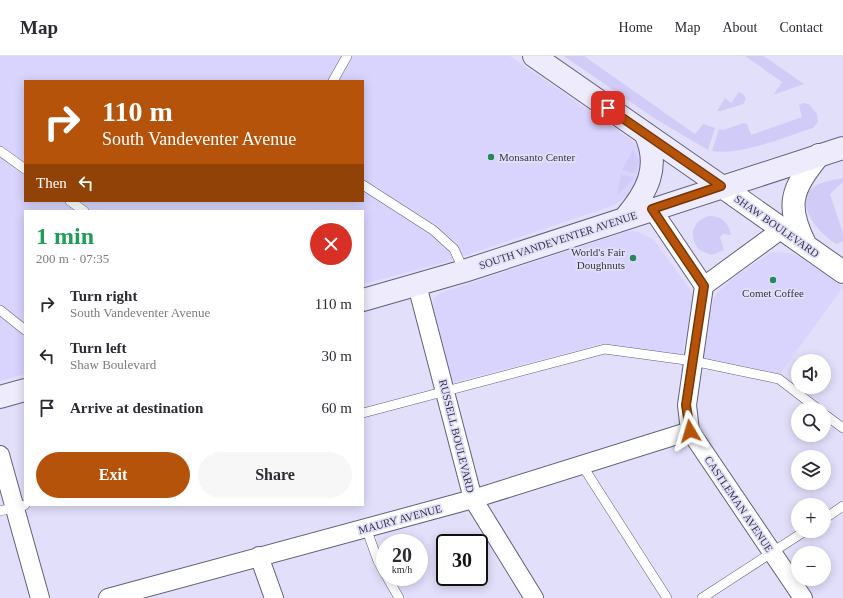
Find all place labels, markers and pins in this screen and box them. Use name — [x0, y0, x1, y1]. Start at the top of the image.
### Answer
pin — [591, 91, 625, 125]
place label: Monsanto Center — [499, 151, 575, 163]
marker: Monsanto Center — [486, 152, 496, 162]
place label: World's Fair Doughnuts — [571, 246, 625, 271]
marker: World's Fair Doughnuts — [628, 253, 638, 263]
marker: Comet Coffee — [768, 275, 778, 285]
place label: Comet Coffee — [742, 287, 804, 299]

